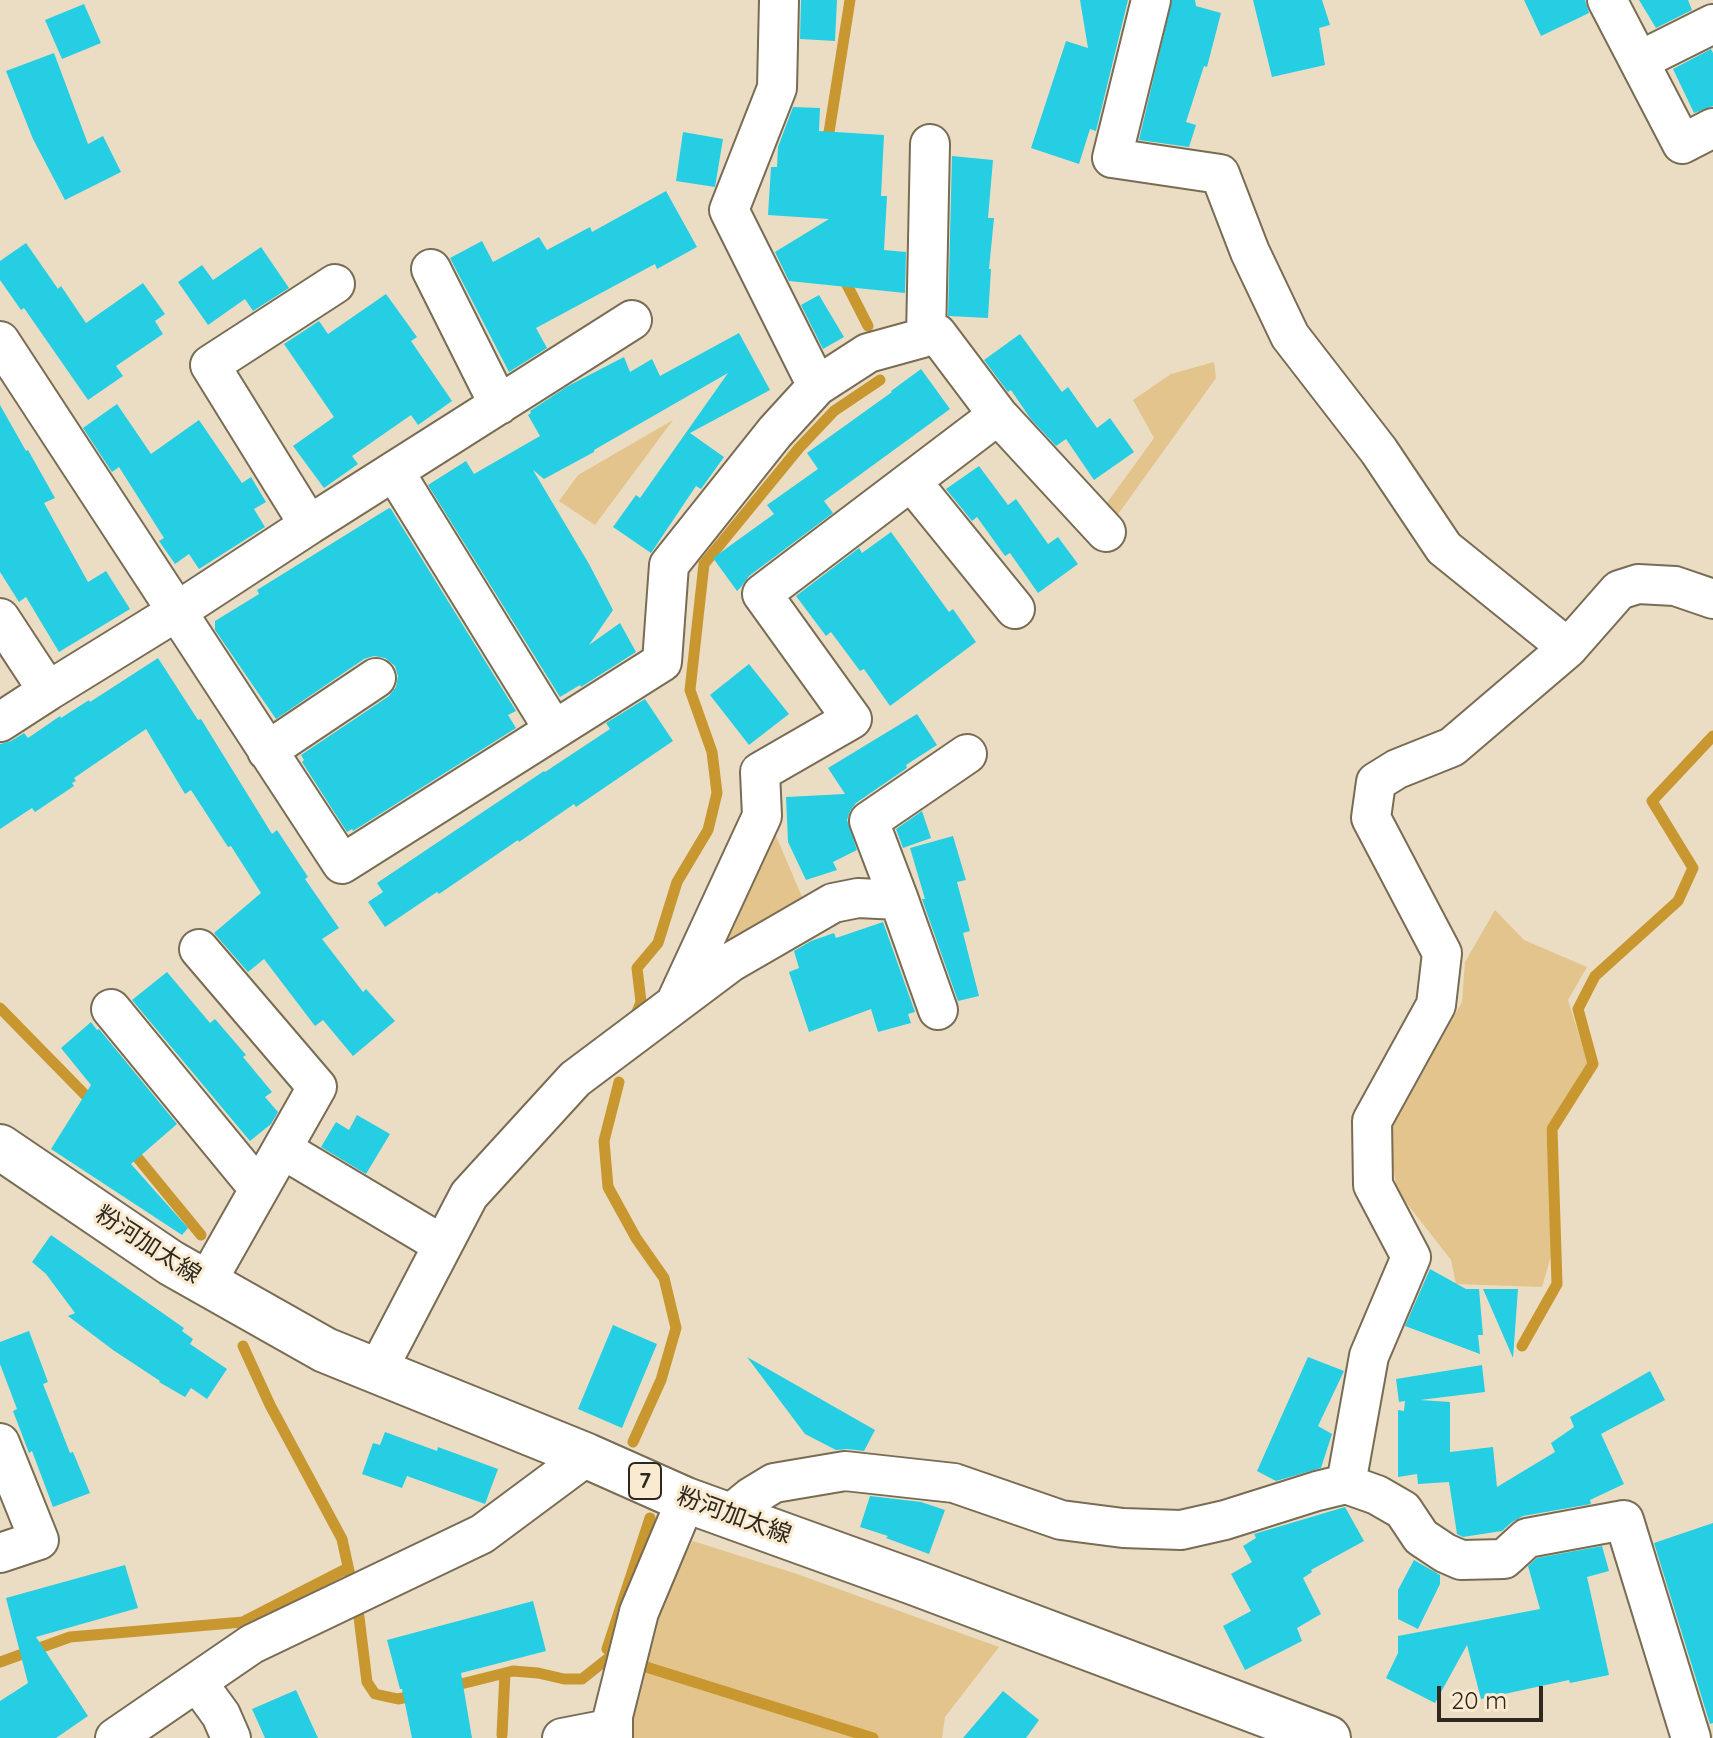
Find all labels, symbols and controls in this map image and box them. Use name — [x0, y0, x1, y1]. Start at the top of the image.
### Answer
street label: 粉河加太線 — [90, 1200, 206, 1290]
road number: 7 — [629, 1463, 661, 1499]
street label: 粉河加太線 — [673, 1482, 795, 1550]
scale bar — [1441, 1670, 1547, 1720]
text: 20 m — [1451, 1685, 1507, 1715]

